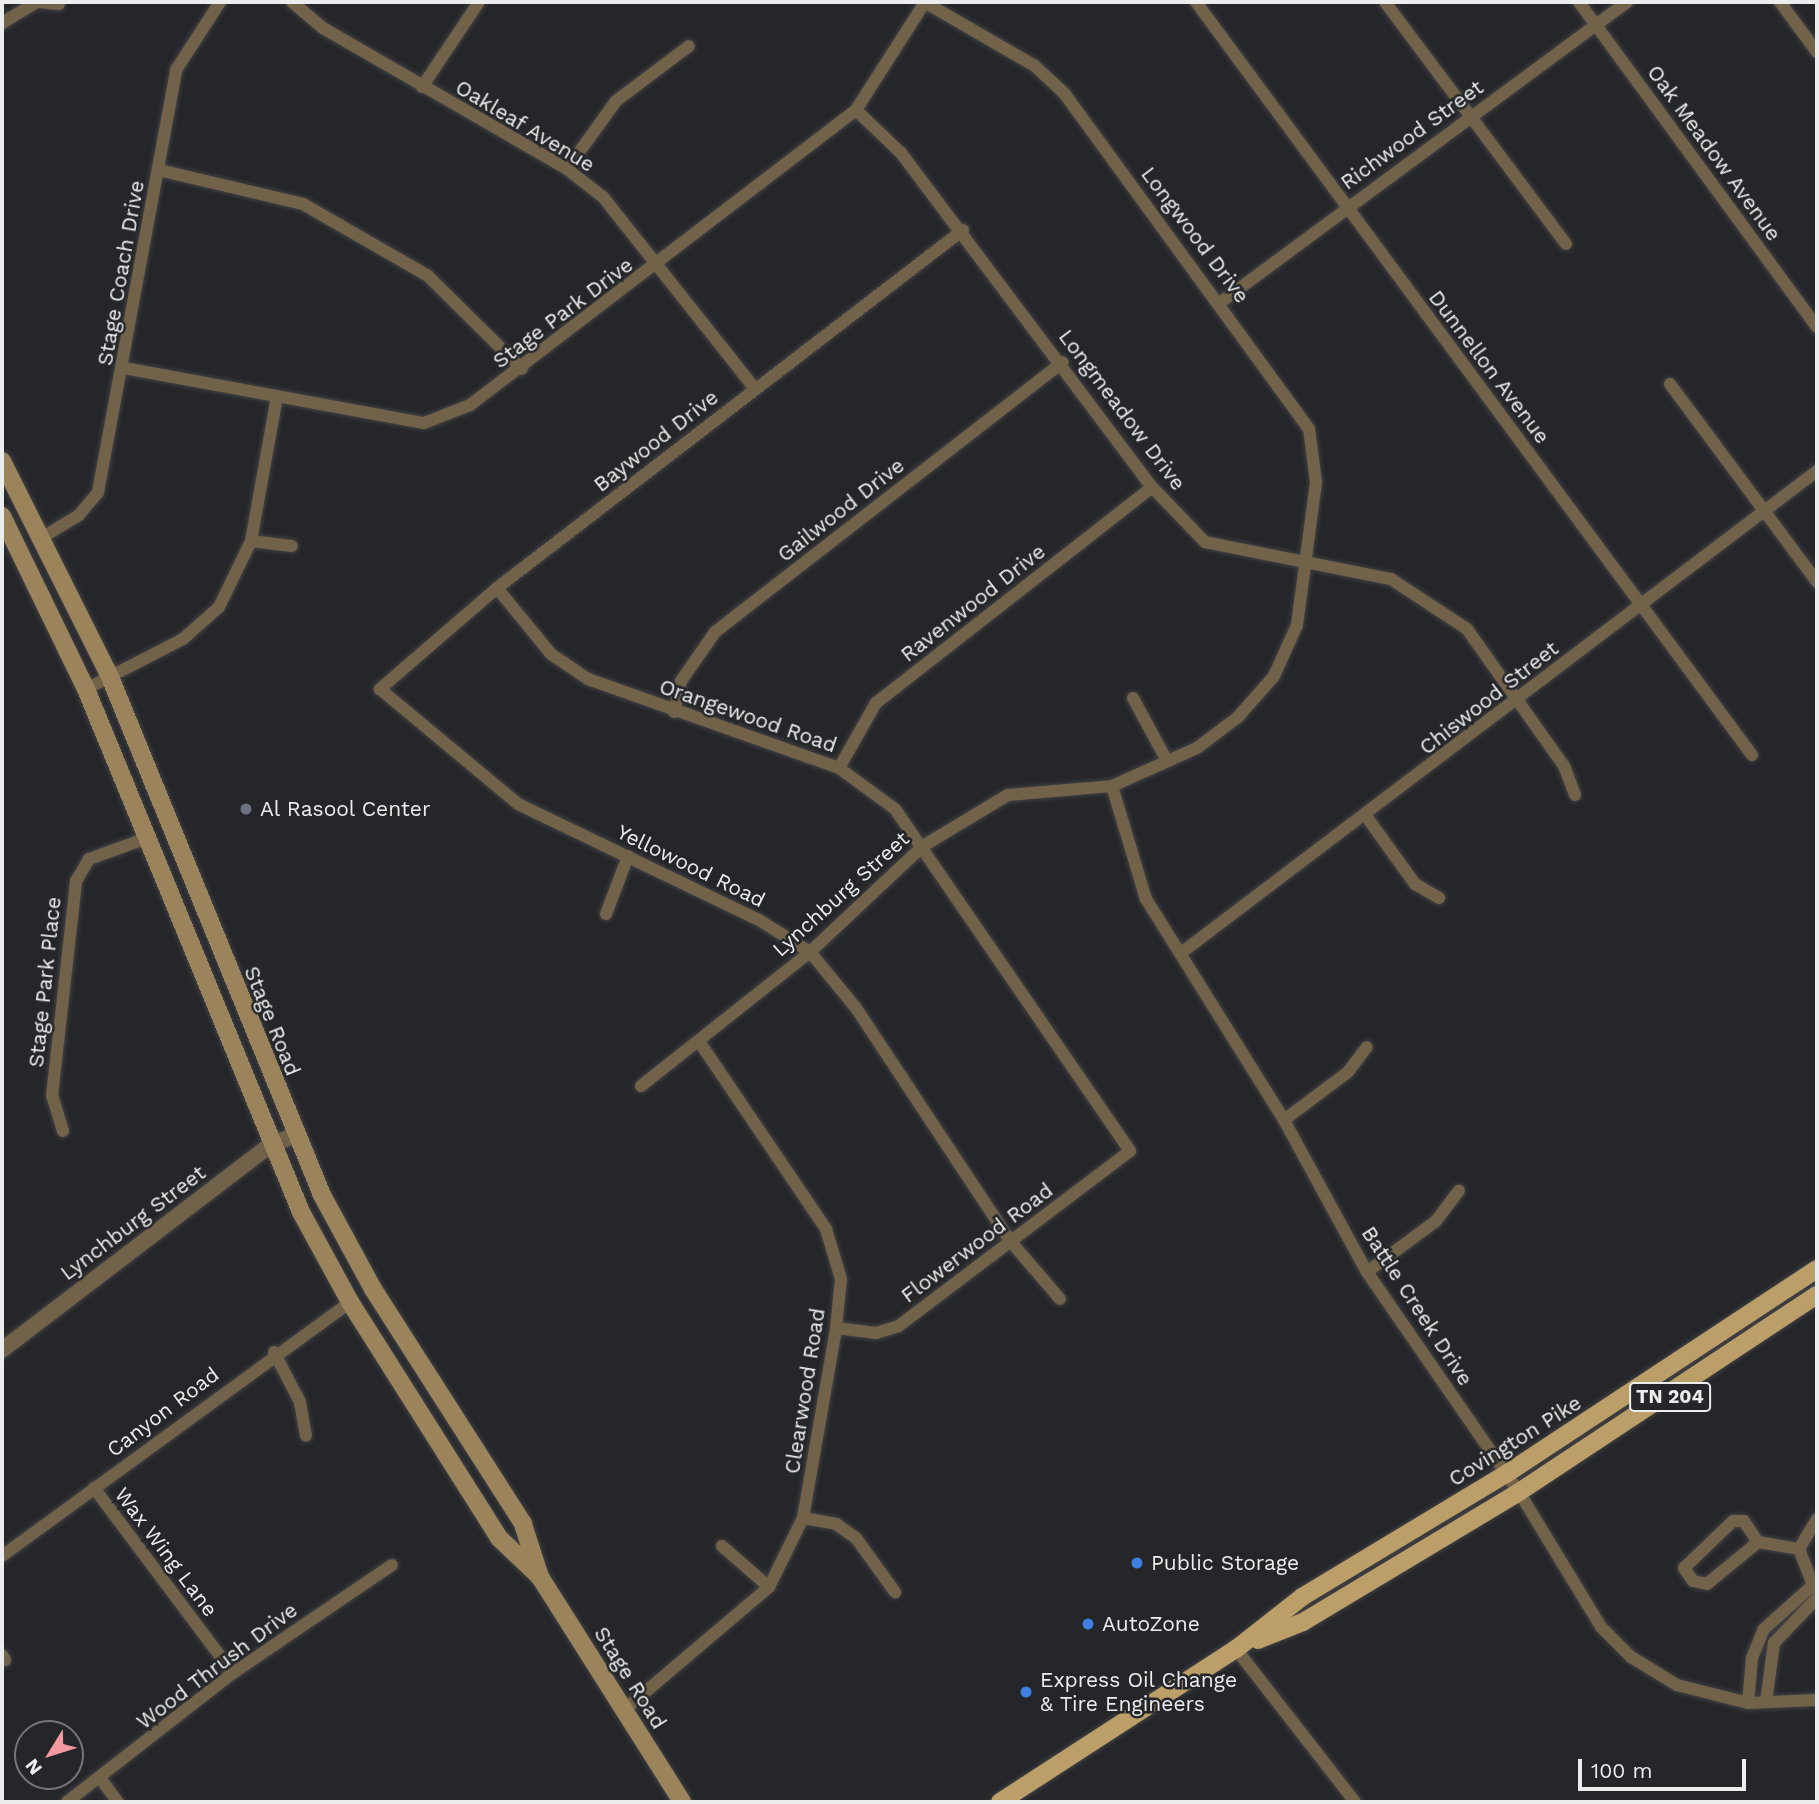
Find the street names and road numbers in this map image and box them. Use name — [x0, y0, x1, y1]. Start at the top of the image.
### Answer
street label: Oak Meadow Avenue — [1641, 59, 1787, 247]
street label: Oakleaf Avenue — [450, 74, 600, 178]
street label: Richwood Street — [1336, 75, 1488, 195]
street label: Longwood Drive — [1136, 162, 1254, 308]
street label: Stage Coach Drive — [92, 178, 150, 368]
street label: Stage Park Drive — [488, 252, 638, 374]
street label: Dunnellon Avenue — [1423, 285, 1555, 449]
street label: Longmeadow Drive — [1053, 324, 1191, 496]
street label: Baywood Drive — [589, 385, 723, 497]
street label: Gailwood Drive — [773, 453, 909, 567]
street label: Ravenwood Drive — [896, 539, 1050, 667]
street label: Chiswood Street — [1415, 636, 1563, 760]
street label: Orangewood Road — [656, 674, 840, 758]
street label: Yellowood Road — [613, 819, 769, 913]
street label: Lynchburg Street — [768, 826, 914, 962]
street label: Stage Park Place — [23, 895, 67, 1069]
street label: Stage Road — [239, 963, 305, 1079]
street label: Lynchburg Street — [56, 1160, 210, 1286]
street label: Flowerwood Road — [896, 1178, 1058, 1308]
street label: Battle Creek Drive — [1356, 1221, 1478, 1391]
street label: Clearwood Road — [779, 1306, 831, 1476]
street label: Canyon Road — [102, 1362, 224, 1462]
road number: TN 204 — [1628, 1382, 1712, 1413]
street label: Covington Pike — [1444, 1390, 1586, 1492]
street label: Wax Wing Lane — [109, 1482, 223, 1622]
street label: Wood Thrush Drive — [131, 1597, 303, 1735]
street label: Stage Road — [589, 1622, 671, 1734]

